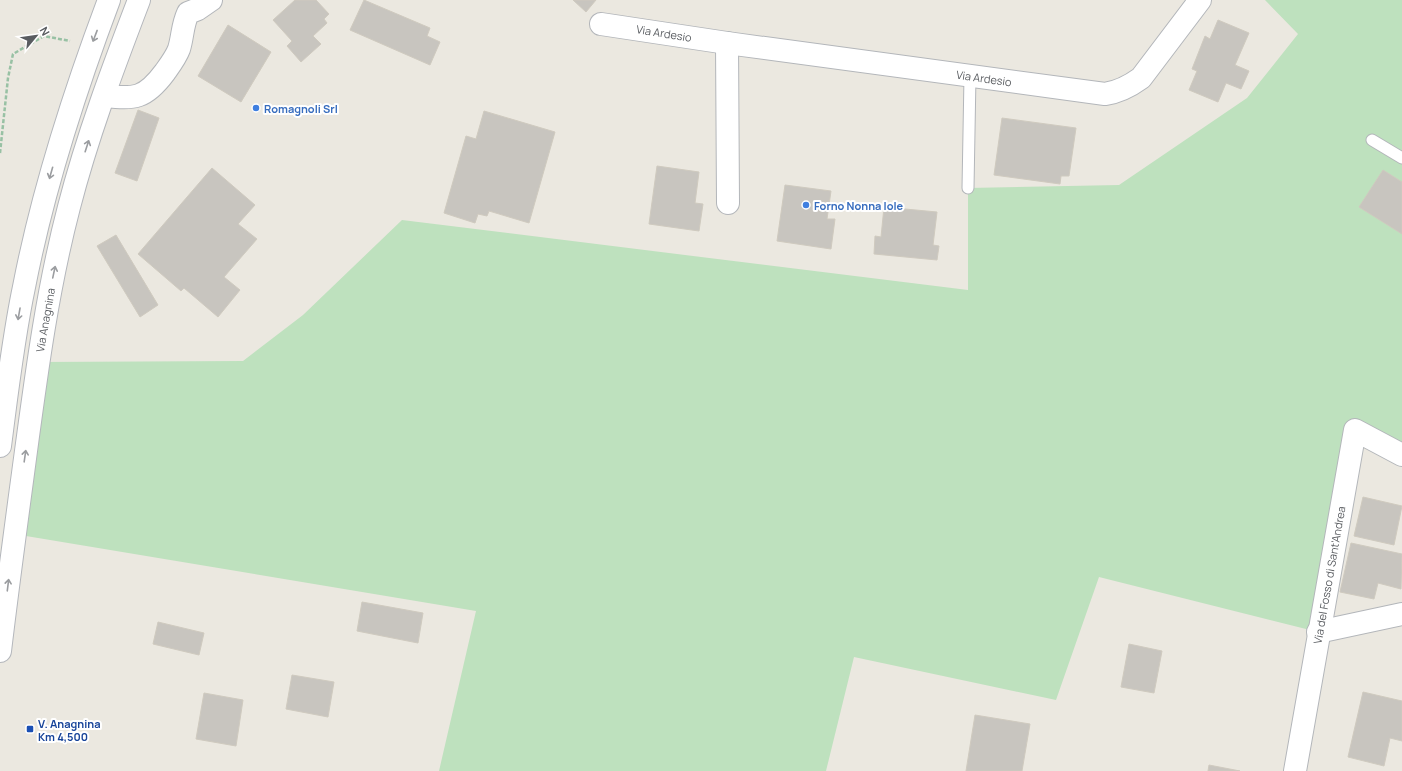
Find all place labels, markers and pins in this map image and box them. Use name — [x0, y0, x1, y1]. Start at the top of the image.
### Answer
place label: Romagnoli Srl — [264, 101, 338, 116]
marker: Romagnoli Srl — [251, 103, 261, 113]
place label: Forno Nonna Iole — [814, 198, 904, 213]
marker: Forno Nonna Iole — [801, 200, 811, 210]
place label: V. Anagnina Km 4,500 — [38, 716, 100, 744]
marker: V. Anagnina Km 4,500 — [25, 724, 35, 734]

